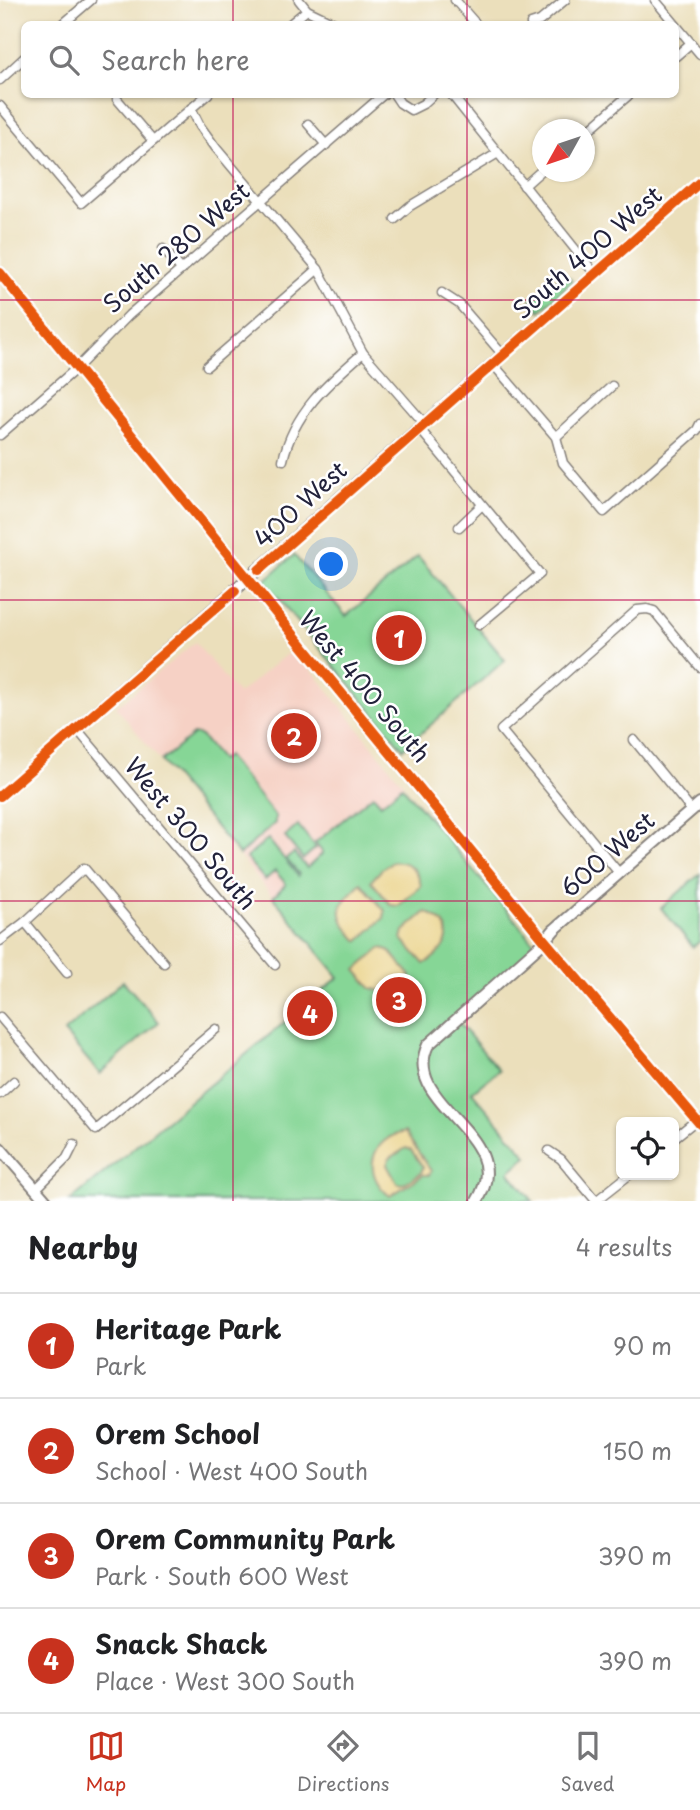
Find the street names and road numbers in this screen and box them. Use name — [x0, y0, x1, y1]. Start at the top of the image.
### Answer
street label: South 280 West — [94, 173, 257, 320]
street label: South 400 West — [504, 176, 669, 326]
street label: 400 West — [245, 452, 354, 555]
street label: West 400 South — [291, 602, 440, 770]
street label: West 300 South — [117, 749, 266, 917]
street label: 600 West — [551, 802, 662, 905]

